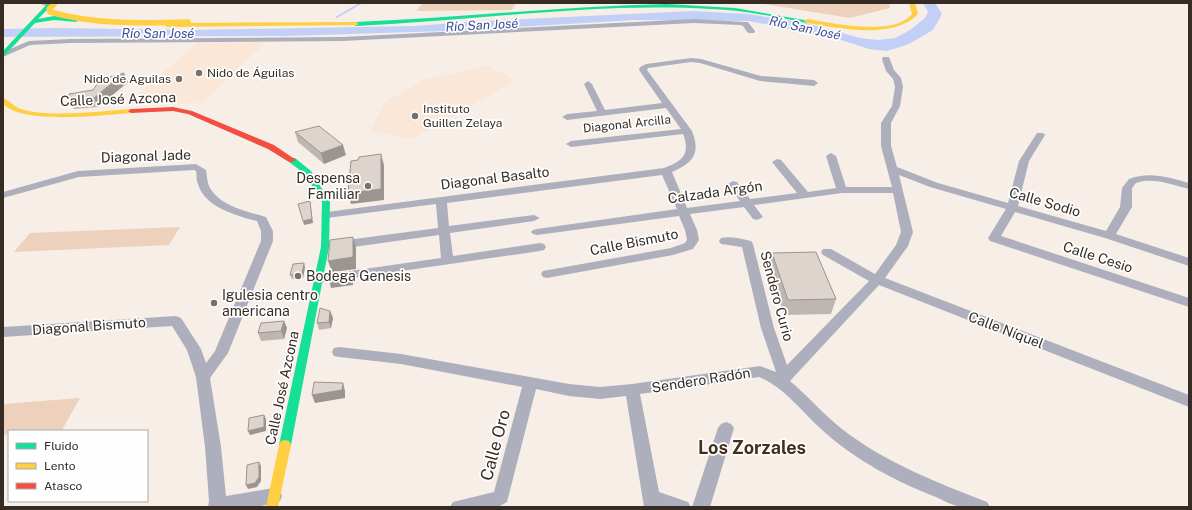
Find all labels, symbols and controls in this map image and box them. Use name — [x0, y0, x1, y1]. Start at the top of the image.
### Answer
water label: Río San José — [768, 13, 842, 43]
water label: Río San José — [445, 16, 519, 34]
water label: Río San José — [122, 26, 194, 41]
place label: Nido de Águilas — [207, 66, 294, 80]
marker: Nido de Águilas — [194, 68, 204, 78]
place label: Nido de Aguilas — [84, 72, 171, 86]
marker: Nido de Aguilas — [174, 74, 184, 84]
street label: Calle José Azcona — [60, 89, 176, 109]
place label: Instituto Guillen Zelaya — [423, 102, 503, 130]
marker: Instituto Guillen Zelaya — [410, 111, 420, 121]
street label: Diagonal Arcilla — [582, 112, 672, 136]
street label: Diagonal Jade — [101, 146, 191, 166]
street label: Diagonal Basalto — [440, 163, 550, 193]
place label: Despensa Familiar — [296, 170, 360, 202]
street label: Calzada Argón — [667, 177, 763, 207]
marker: Despensa Familiar — [363, 181, 373, 191]
street label: Calle Sodio — [1007, 184, 1083, 220]
street label: Calle Bismuto — [588, 226, 680, 258]
street label: Calle Cesio — [1061, 238, 1135, 276]
street label: Sendero Curio — [757, 249, 797, 343]
place label: Bodega Genesis — [306, 268, 411, 284]
marker: Bodega Genesis — [293, 271, 303, 281]
place label: Igulesia centro americana — [222, 287, 318, 319]
marker: Igulesia centro americana — [209, 298, 219, 308]
street label: Calle Níquel — [966, 308, 1046, 352]
street label: Diagonal Bismuto — [32, 314, 147, 338]
street label: Calle José Azcona — [262, 330, 302, 446]
street label: Sendero Radón — [651, 364, 751, 396]
street label: Calle Oro — [476, 407, 514, 483]
legend — [8, 430, 148, 502]
district label: Los Zorzales — [698, 437, 806, 458]
text: Fluido — [44, 439, 79, 453]
text: Lento — [44, 459, 76, 473]
text: Atasco — [44, 479, 83, 493]

